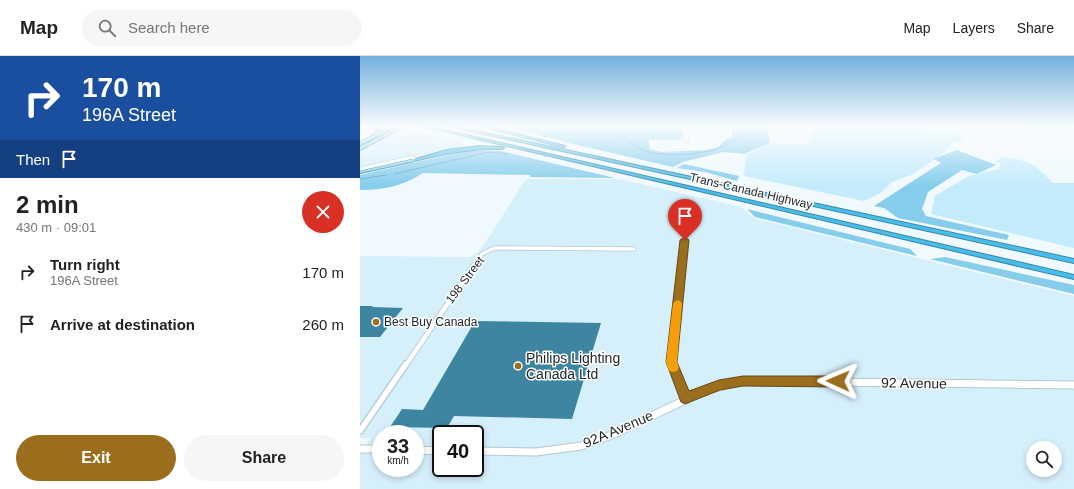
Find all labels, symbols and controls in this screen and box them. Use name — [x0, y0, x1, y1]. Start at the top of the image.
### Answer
search box — [82, 10, 362, 46]
text: Map — [20, 17, 58, 38]
icon: search — [96, 17, 118, 39]
text: Search here — [128, 19, 210, 36]
text: Map — [903, 20, 931, 36]
text: Layers — [953, 20, 995, 36]
text: Share — [1017, 20, 1054, 36]
icon: right — [16, 72, 68, 124]
text: 170 m — [82, 72, 161, 103]
text: 196A Street — [82, 105, 176, 125]
icon: arrive — [58, 148, 80, 170]
text: Then — [16, 151, 50, 168]
street label: Trans-Canada Highway — [688, 170, 814, 212]
text: 2 min — [16, 191, 79, 218]
button: close — [302, 191, 344, 233]
pin — [668, 199, 702, 240]
icon: arrive — [674, 205, 696, 227]
text: 430 m · 09:01 — [16, 220, 96, 235]
street label: 198 Street — [443, 253, 488, 306]
text: Turn right — [50, 256, 120, 273]
icon: right — [16, 261, 38, 283]
text: 170 m — [302, 264, 344, 281]
text: 196A Street — [50, 273, 118, 288]
icon: arrive — [16, 313, 38, 335]
place label: Best Buy Canada — [384, 315, 478, 329]
text: Arrive at destination — [50, 316, 195, 333]
text: 260 m — [302, 316, 344, 333]
marker: Best Buy Canada — [371, 317, 381, 327]
place label: Philips Lighting Canada Ltd — [526, 350, 620, 382]
position arrow — [817, 360, 859, 402]
marker: Philips Lighting Canada Ltd — [513, 361, 523, 371]
street label: 92 Avenue — [881, 374, 947, 392]
street label: 92A Avenue — [581, 407, 656, 451]
speed limit sign: 40 — [432, 425, 484, 477]
button: Exit — [16, 435, 176, 481]
button: Share — [184, 435, 344, 481]
text: 33 — [387, 435, 409, 457]
map controls — [1026, 441, 1062, 477]
button: search — [1026, 441, 1062, 477]
text: km/h — [387, 455, 409, 466]

